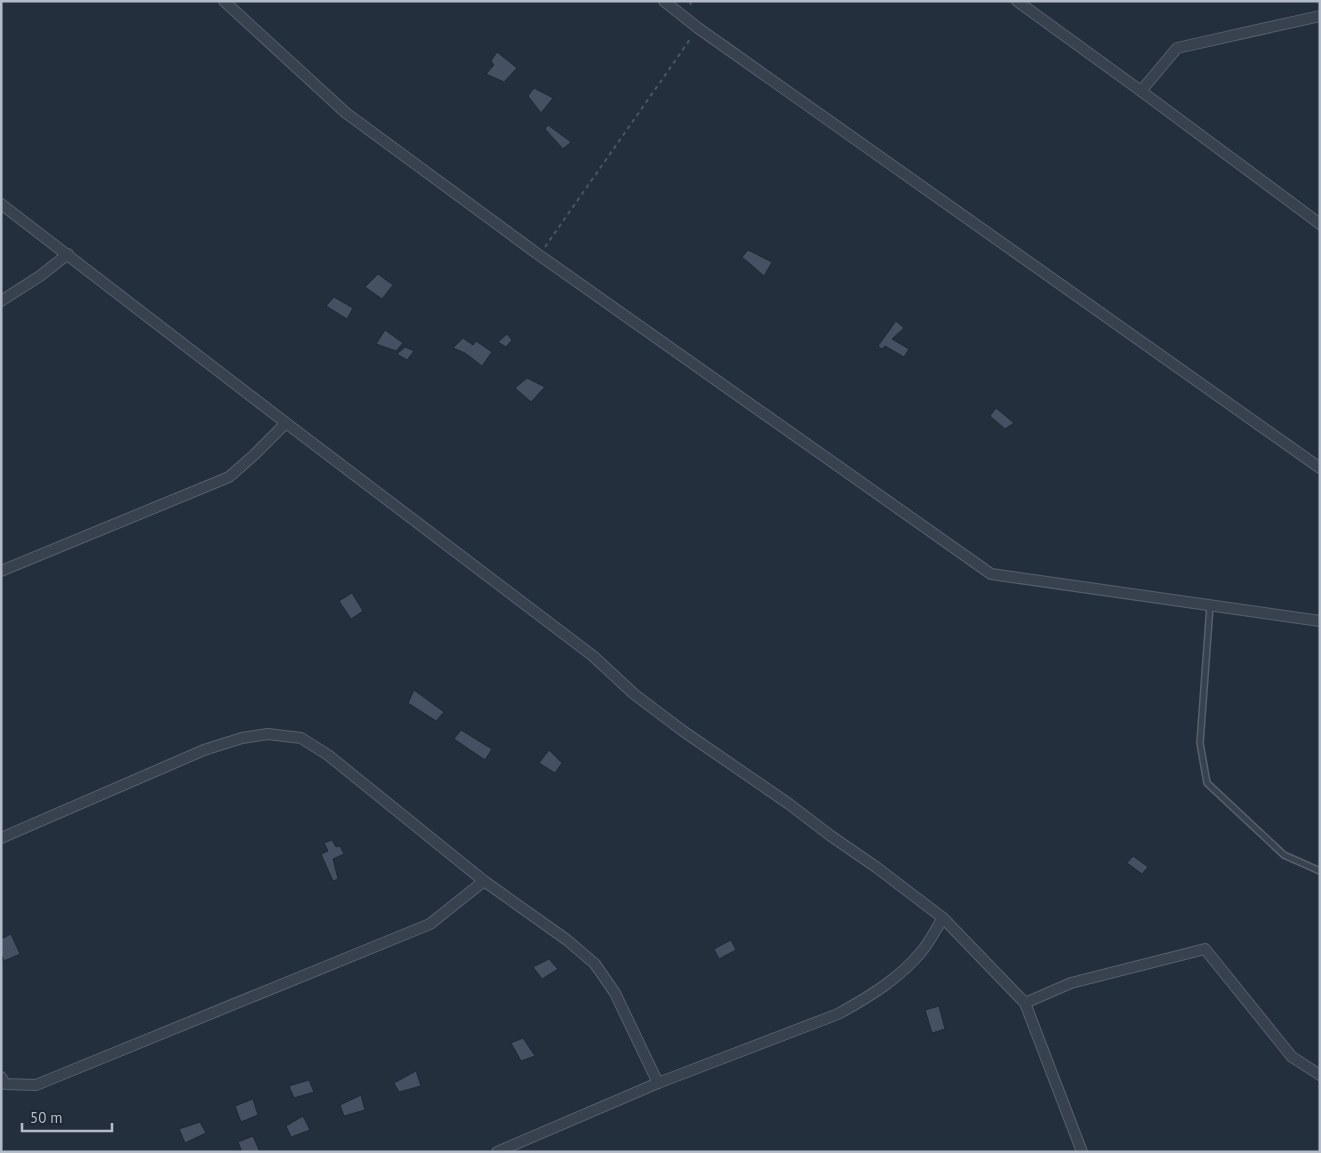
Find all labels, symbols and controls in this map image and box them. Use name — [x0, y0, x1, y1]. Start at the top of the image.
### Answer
scale bar — [22, 1100, 112, 1132]
text: 50 m — [30, 1108, 63, 1127]

